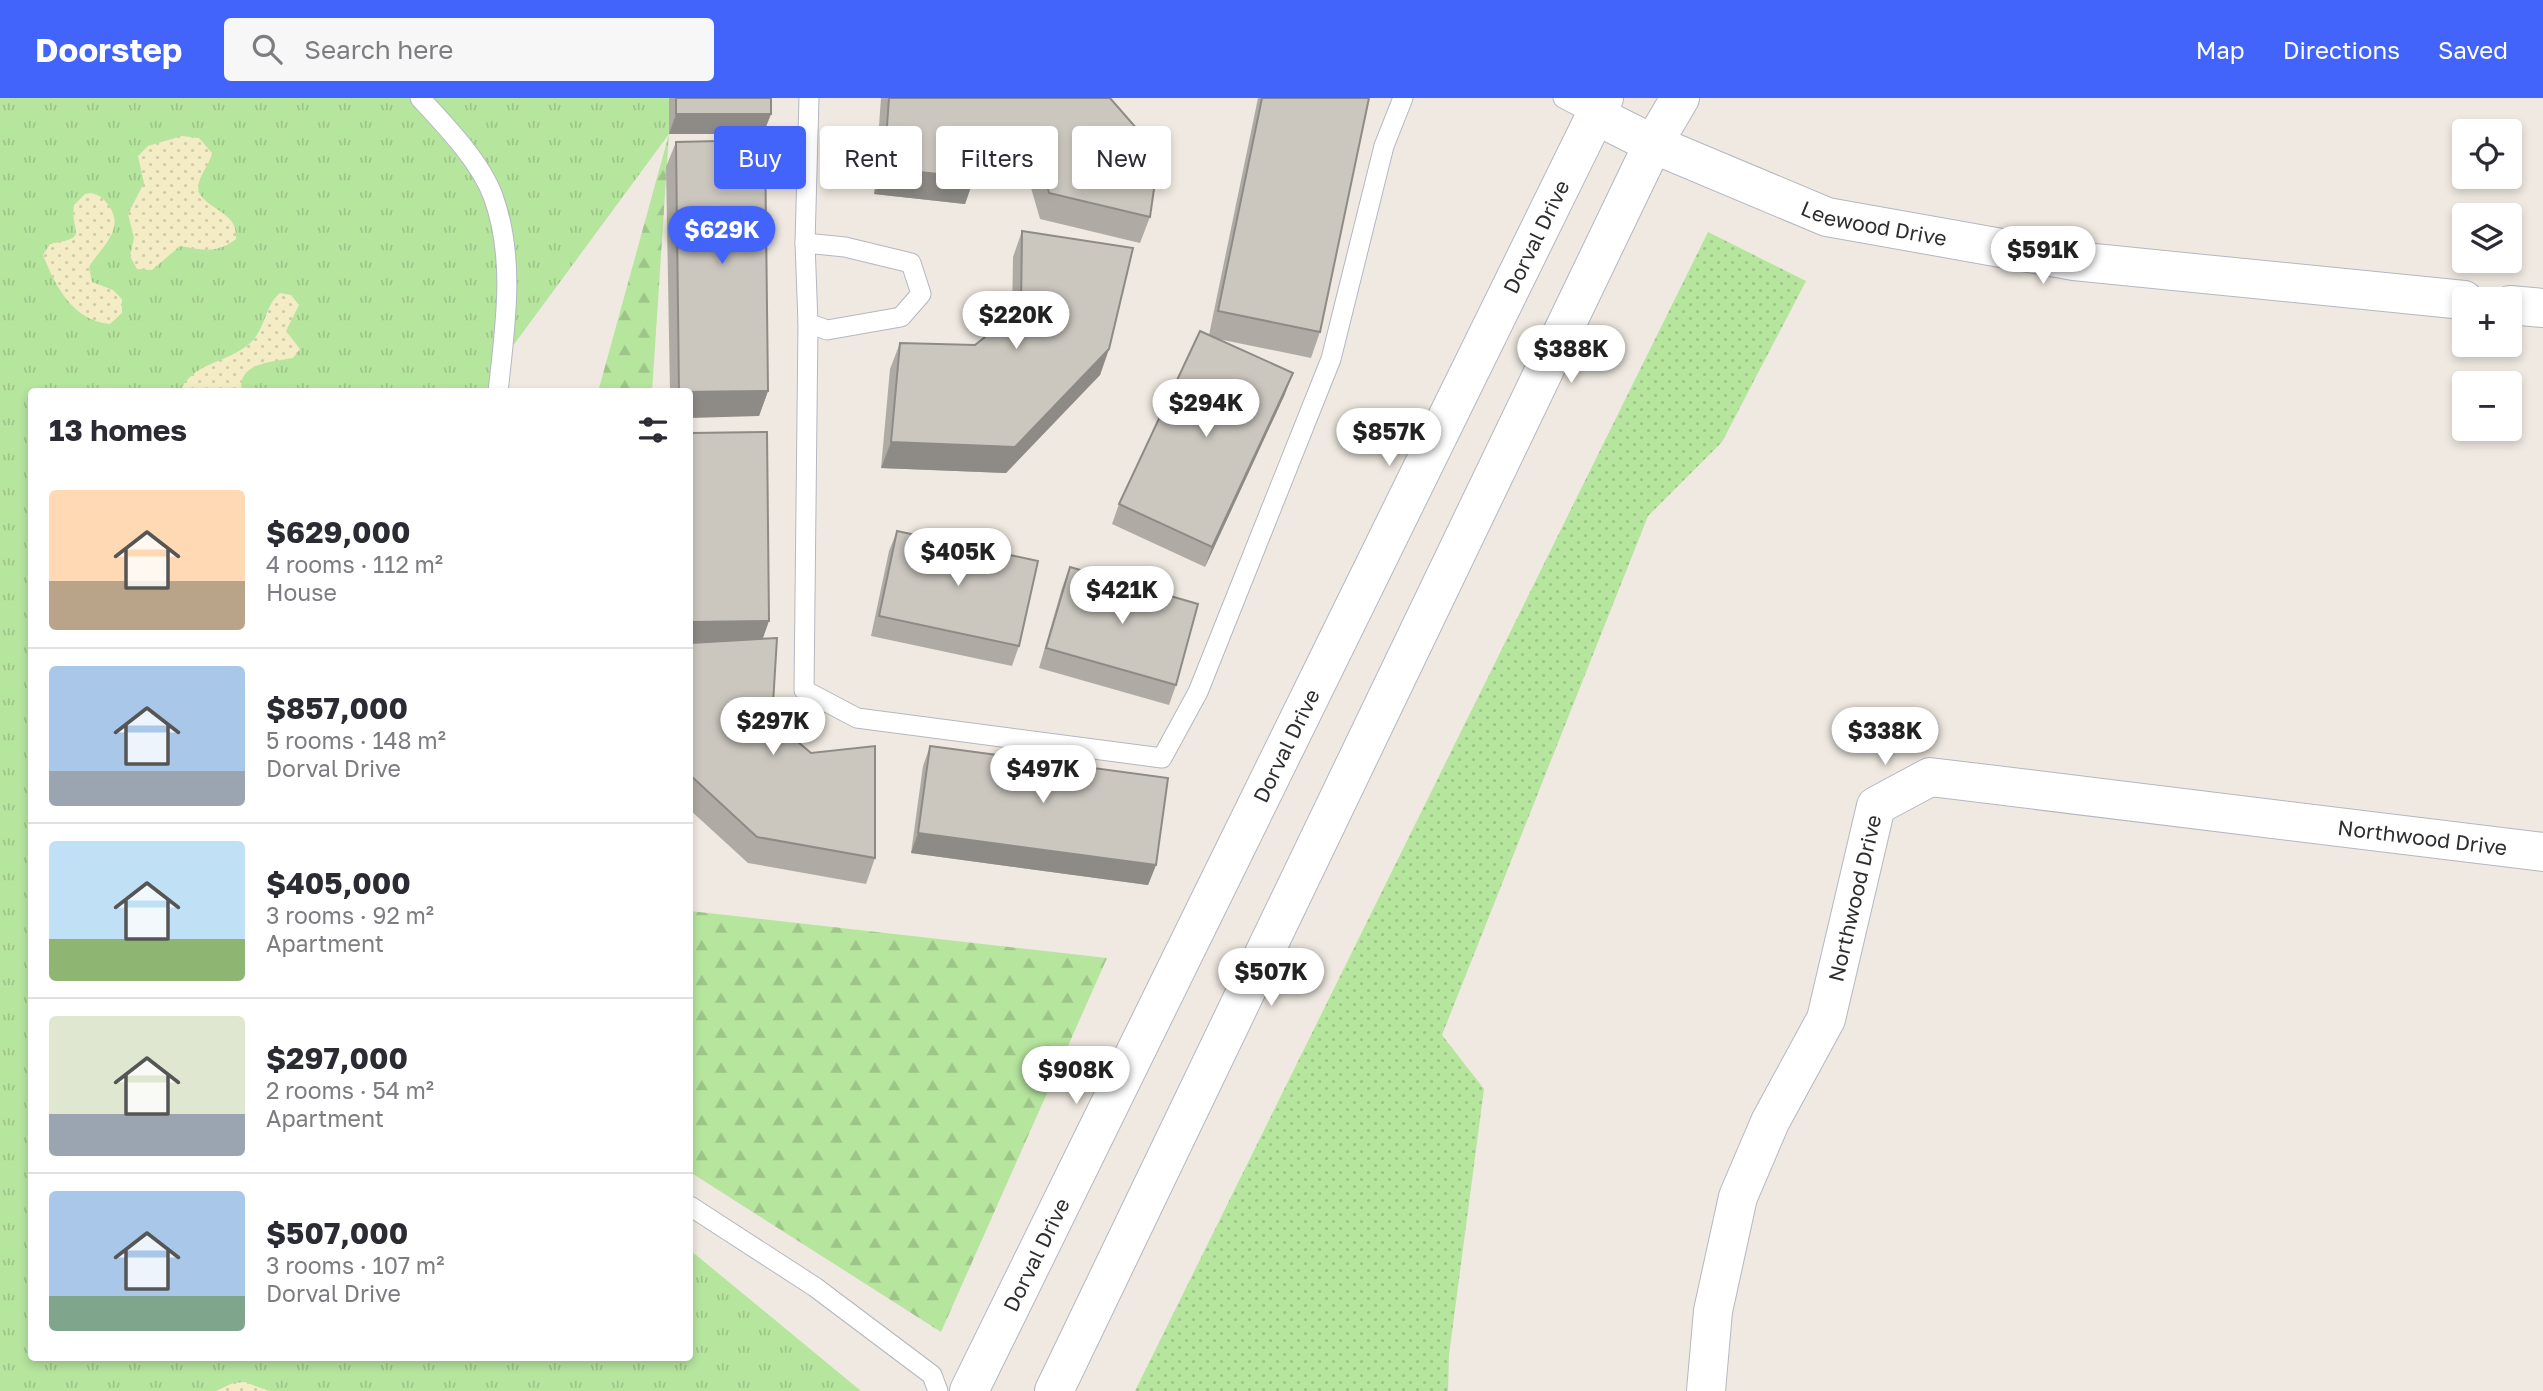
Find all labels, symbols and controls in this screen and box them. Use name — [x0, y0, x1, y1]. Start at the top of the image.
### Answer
search box — [224, 18, 714, 81]
text: Doorstep — [35, 30, 182, 69]
icon: search — [248, 30, 286, 68]
text: Search here — [304, 34, 453, 65]
text: Map — [2196, 35, 2245, 64]
text: Directions — [2283, 35, 2400, 64]
text: Saved — [2438, 35, 2508, 64]
map controls — [2452, 119, 2522, 441]
button: locate — [2452, 119, 2522, 189]
chip: Buy — [714, 126, 806, 189]
chip: Rent — [820, 126, 922, 189]
chip: Filters — [936, 126, 1058, 189]
chip: New — [1072, 126, 1171, 189]
street label: Dorval Drive — [1497, 176, 1575, 298]
street label: Leewood Drive — [1797, 195, 1949, 251]
button: layers — [2452, 203, 2522, 273]
pin: $629K — [673, 206, 771, 266]
text: $629K — [684, 215, 760, 243]
pin: $591K — [1994, 226, 2092, 286]
text: $591K — [2007, 235, 2079, 263]
button: + — [2452, 287, 2522, 357]
pin: $220K — [967, 292, 1065, 351]
text: $220K — [978, 300, 1054, 328]
pin: $388K — [1522, 326, 1620, 385]
text: $388K — [1533, 334, 1609, 362]
button: − — [2452, 371, 2522, 441]
pin: $294K — [1157, 380, 1255, 439]
text: $294K — [1168, 388, 1244, 416]
pin: $857K — [1340, 408, 1438, 468]
icon: filters — [634, 411, 672, 449]
text: 13 homes — [49, 412, 187, 448]
text: $857K — [1352, 417, 1426, 445]
text: $629,000 — [266, 514, 411, 550]
icon: home — [105, 518, 189, 602]
pin: $405K — [909, 528, 1007, 588]
text: $405K — [920, 537, 996, 565]
text: 4 rooms · 112 m² — [266, 550, 443, 578]
pin: $421K — [1073, 566, 1171, 626]
text: $421K — [1086, 575, 1158, 603]
text: House — [266, 578, 337, 606]
street label: Dorval Drive — [1247, 685, 1325, 807]
text: $857,000 — [266, 690, 408, 726]
icon: home — [105, 694, 189, 778]
pin: $297K — [724, 698, 822, 757]
text: $297K — [736, 706, 810, 734]
pin: $338K — [1836, 708, 1934, 767]
text: $338K — [1848, 716, 1922, 744]
text: 5 rooms · 148 m² — [266, 726, 446, 754]
pin: $497K — [994, 746, 1092, 805]
text: Dorval Drive — [266, 754, 401, 782]
text: $497K — [1006, 754, 1080, 782]
street label: Northwood Drive — [1822, 812, 1887, 984]
street label: Northwood Drive — [2336, 814, 2509, 861]
text: $405,000 — [266, 865, 411, 901]
icon: home — [105, 869, 189, 953]
text: 3 rooms · 92 m² — [266, 901, 434, 929]
text: Apartment — [266, 929, 384, 957]
pin: $507K — [1222, 948, 1320, 1008]
text: $507K — [1234, 957, 1308, 985]
text: $297,000 — [266, 1040, 408, 1076]
icon: home — [105, 1044, 189, 1128]
pin: $908K — [1027, 1046, 1125, 1106]
text: $908K — [1038, 1055, 1114, 1083]
text: 2 rooms · 54 m² — [266, 1076, 434, 1104]
text: Apartment — [266, 1104, 384, 1132]
street label: Dorval Drive — [997, 1194, 1075, 1316]
text: $507,000 — [266, 1215, 408, 1251]
icon: home — [105, 1219, 189, 1303]
text: 3 rooms · 107 m² — [266, 1251, 444, 1279]
text: Dorval Drive — [266, 1279, 401, 1307]

